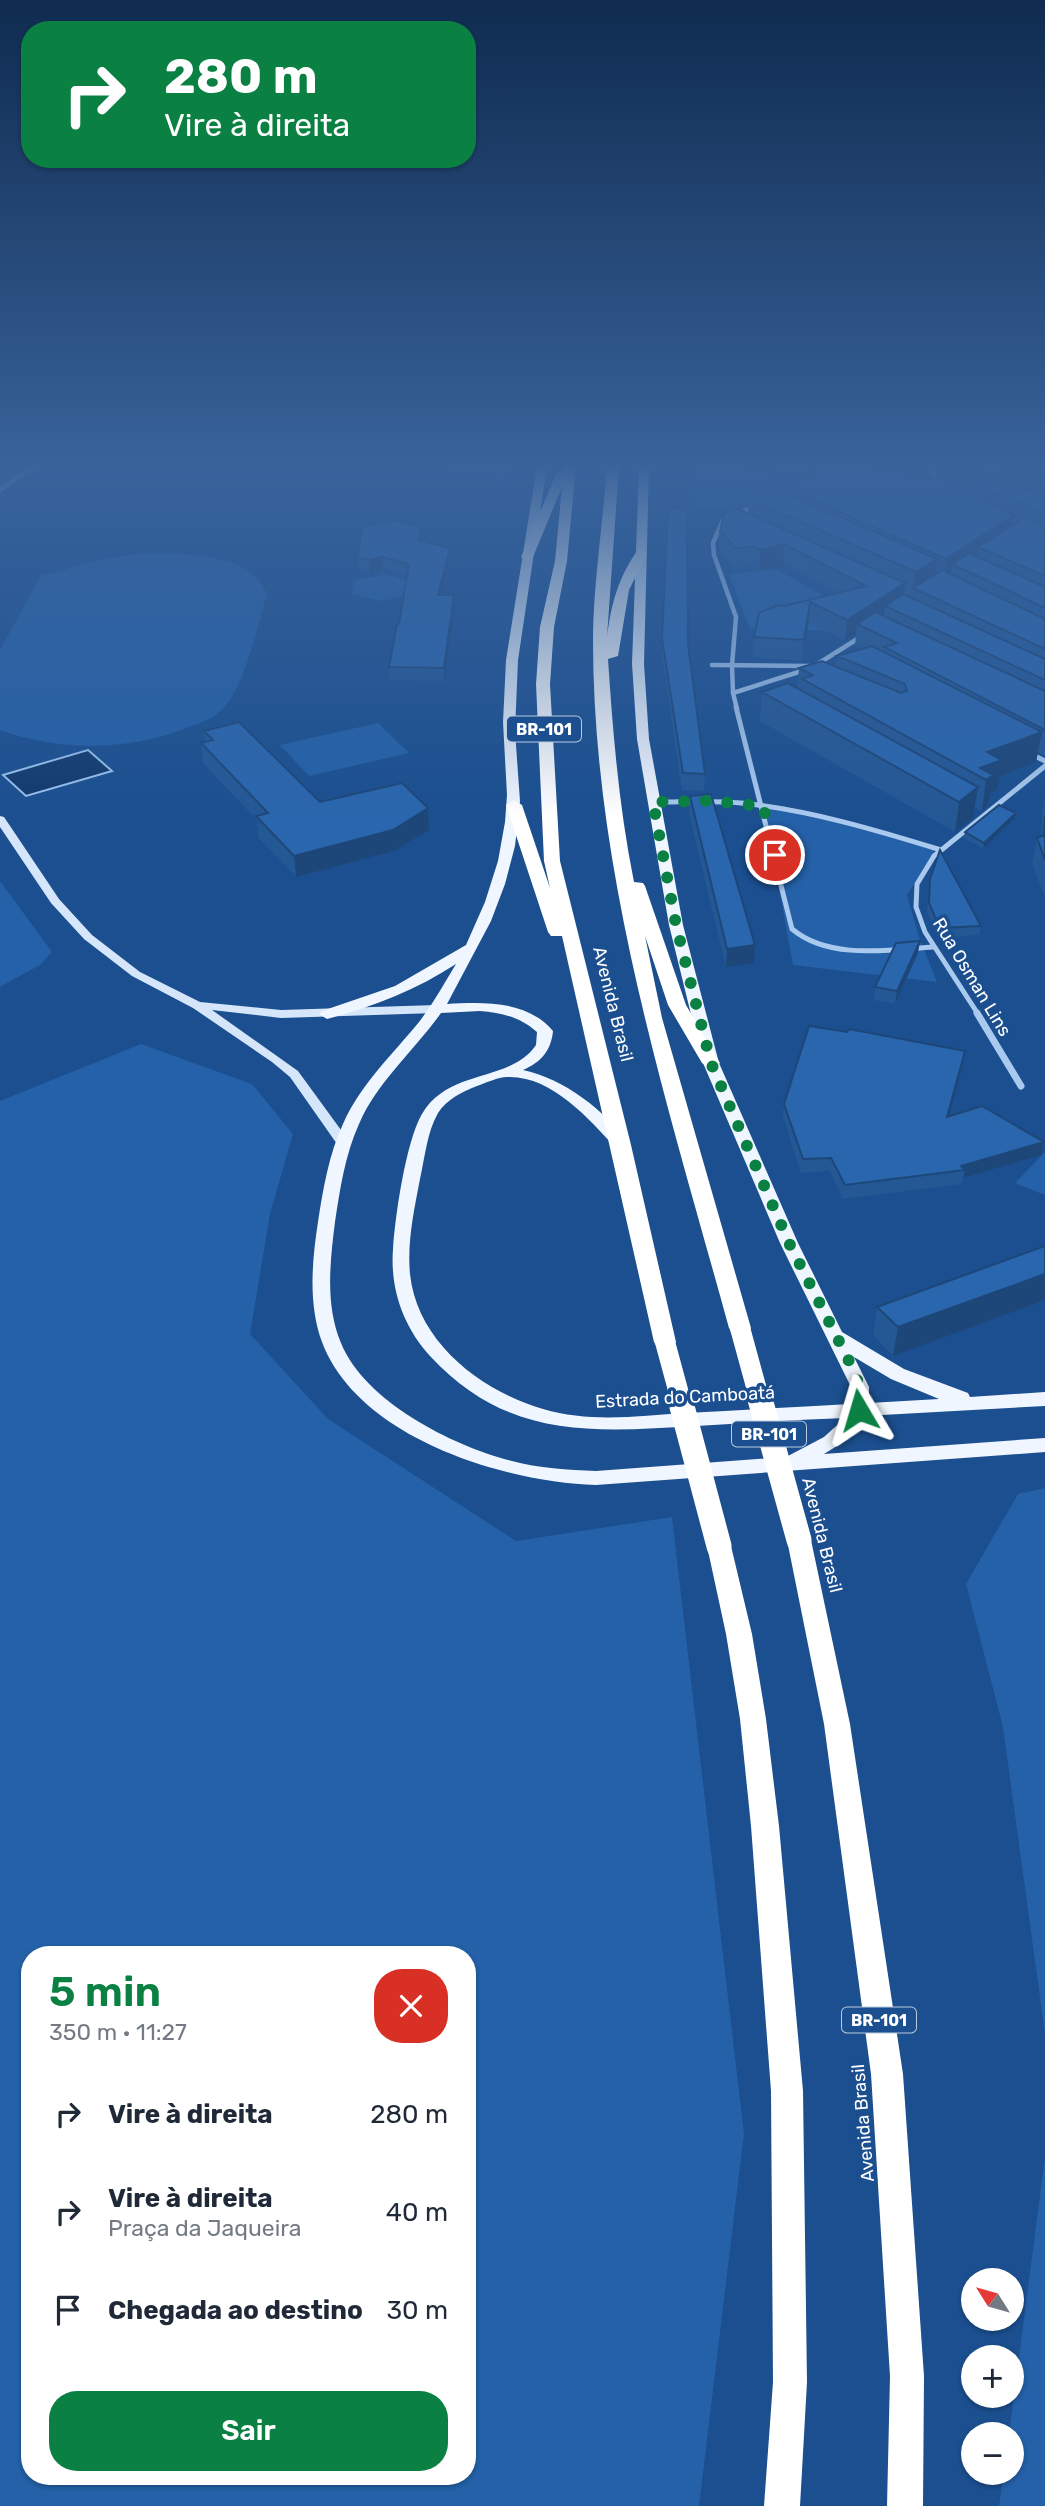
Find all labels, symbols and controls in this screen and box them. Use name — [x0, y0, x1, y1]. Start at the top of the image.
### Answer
text: 280 m — [164, 47, 318, 105]
icon: right — [49, 49, 140, 140]
text: Vire à direita — [164, 106, 350, 144]
road number: BR-101 — [507, 716, 581, 742]
pin — [745, 825, 805, 885]
icon: arrive — [756, 836, 794, 874]
street label: Rua Osman Lins — [928, 914, 1016, 1040]
street label: Avenida Brasil — [588, 944, 638, 1064]
position arrow — [822, 1373, 896, 1447]
street label: Estrada do Camboatá — [595, 1381, 775, 1413]
road number: BR-101 — [732, 1422, 806, 1446]
street label: Avenida Brasil — [797, 1475, 847, 1595]
text: 5 min — [49, 1967, 161, 2017]
button: close — [374, 1969, 448, 2043]
road number: BR-101 — [842, 2008, 916, 2032]
text: 350 m · 11:27 — [49, 2018, 187, 2046]
street label: Avenida Brasil — [847, 2063, 879, 2183]
icon: right — [49, 2095, 87, 2133]
text: Vire à direita — [108, 2099, 273, 2130]
text: 280 m — [370, 2099, 448, 2130]
text: Vire à direita — [108, 2183, 273, 2214]
icon: right — [49, 2193, 87, 2231]
text: 40 m — [386, 2197, 448, 2228]
text: Praça da Jaqueira — [108, 2214, 302, 2242]
north arrow — [961, 2268, 1024, 2331]
map controls — [961, 2268, 1024, 2485]
icon: arrive — [49, 2291, 87, 2329]
text: Chegada ao destino — [108, 2295, 363, 2326]
text: 30 m — [386, 2295, 448, 2326]
button: + — [961, 2345, 1024, 2408]
button: Sair — [49, 2391, 448, 2471]
button: − — [961, 2422, 1024, 2485]

